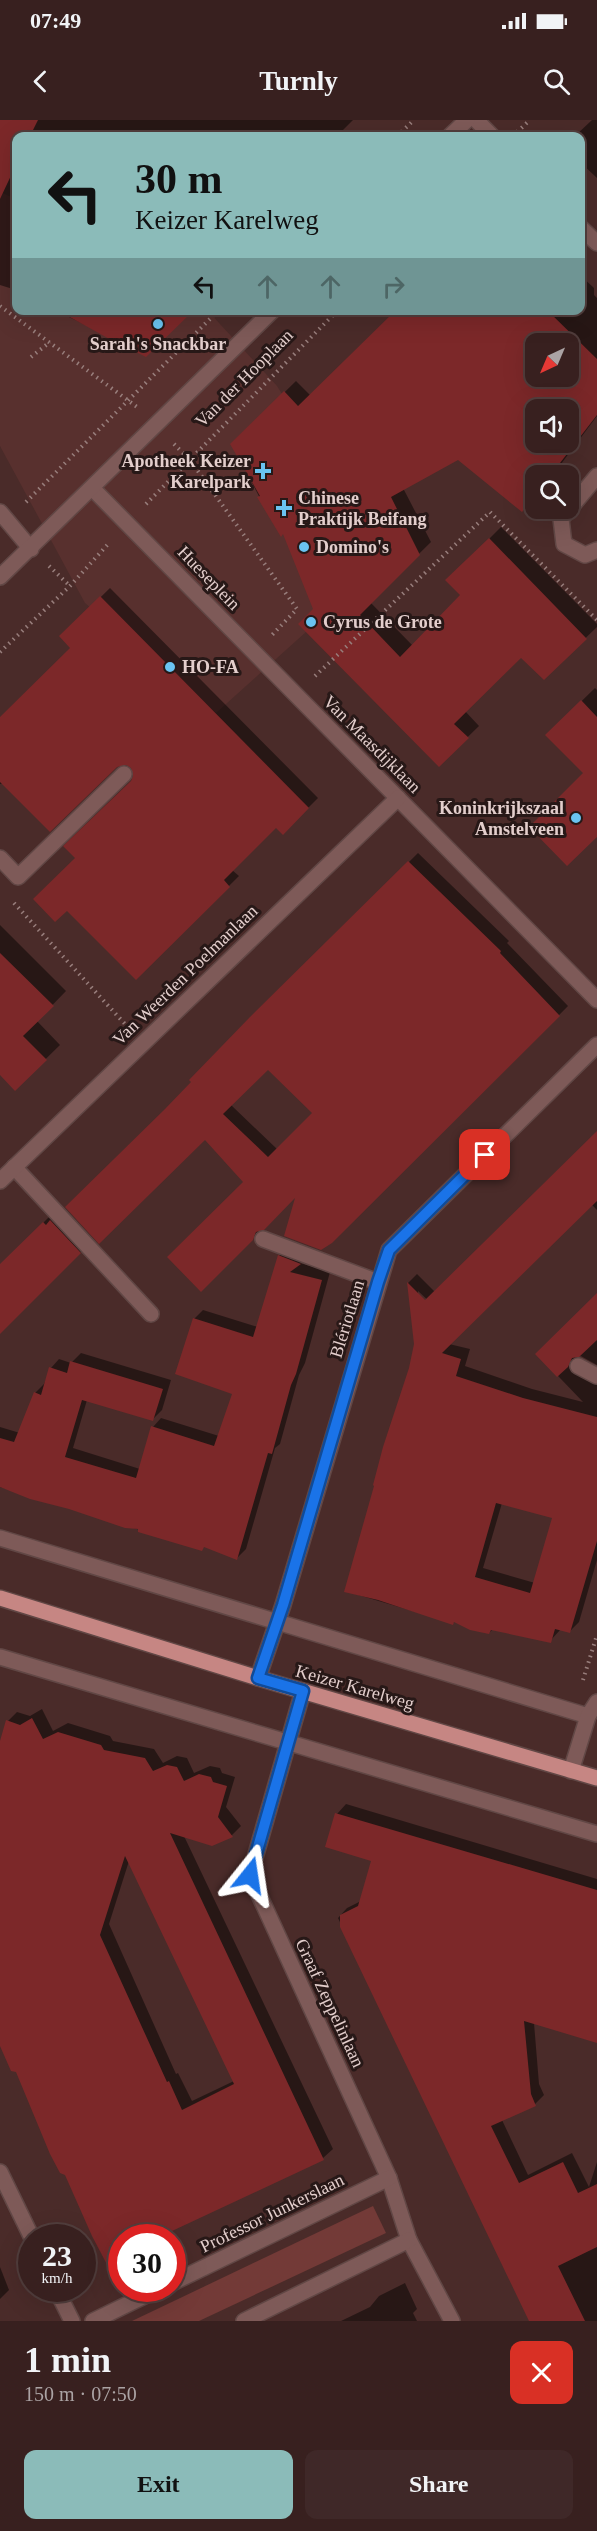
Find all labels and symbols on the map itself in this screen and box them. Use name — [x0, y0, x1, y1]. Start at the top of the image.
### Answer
marker: Sarah's Snackbar — [151, 317, 165, 331]
street label: Van der Hooplaan — [191, 325, 297, 431]
north arrow — [525, 333, 579, 387]
place label: Sarah's Snackbar — [90, 334, 226, 354]
place label: Apotheek Keizer Karelpark — [122, 451, 251, 492]
marker: Apotheek Keizer Karelpark — [256, 464, 270, 478]
place label: Chinese Praktijk Beifang — [298, 488, 427, 529]
marker: Chinese Praktijk Beifang — [275, 499, 293, 517]
place label: Domino's — [316, 537, 389, 557]
marker: Domino's — [297, 540, 311, 554]
street label: Hueseplein — [174, 542, 244, 614]
place label: Cyrus de Grote — [323, 612, 442, 632]
marker: Cyrus de Grote — [304, 615, 318, 629]
place label: HO-FA — [182, 657, 239, 677]
marker: HO-FA — [163, 660, 177, 674]
street label: Van Maasdijklaan — [319, 691, 425, 797]
place label: Koninkrijkszaal Amstelveen — [439, 798, 564, 839]
marker: Koninkrijkszaal Amstelveen — [569, 811, 583, 825]
street label: Van Weerden Poelmanlaan — [109, 901, 261, 1049]
pin — [459, 1129, 510, 1180]
street label: Blériotlaan — [326, 1278, 368, 1360]
street label: Keizer Karelweg — [293, 1661, 417, 1713]
position arrow — [218, 1843, 282, 1907]
street label: Graaf Zeppelinlaan — [291, 1936, 369, 2070]
street label: Professor Junkerslaan — [197, 2169, 347, 2257]
speed limit sign: 30 — [108, 2224, 186, 2302]

